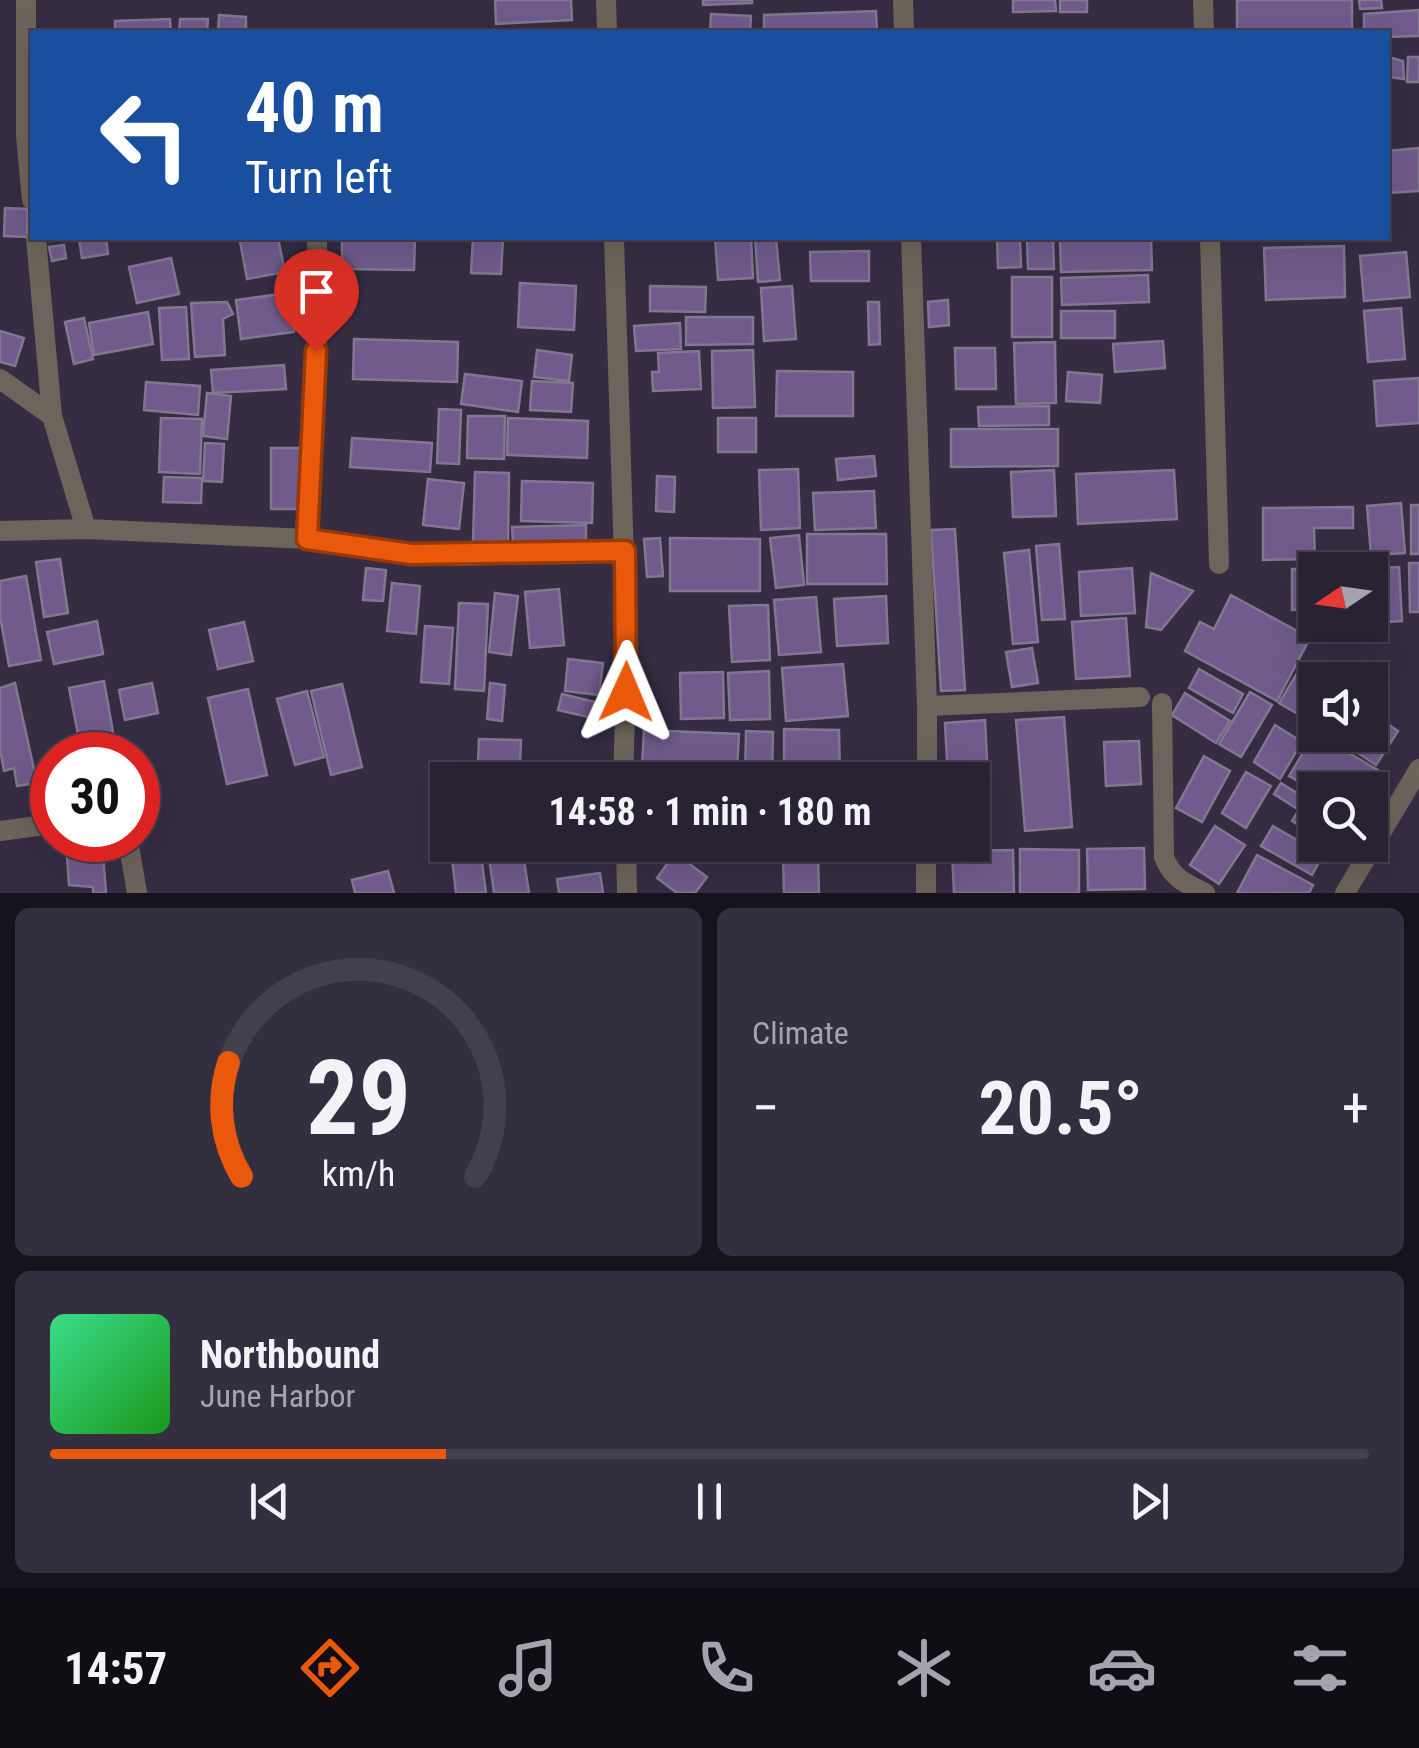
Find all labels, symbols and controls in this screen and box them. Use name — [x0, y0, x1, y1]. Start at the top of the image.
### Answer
text: 40 m — [245, 67, 384, 149]
icon: left — [80, 70, 210, 200]
text: Turn left — [245, 151, 393, 204]
pin — [274, 249, 359, 352]
icon: arrive — [289, 264, 344, 319]
north arrow — [1298, 552, 1388, 642]
map controls — [1298, 552, 1388, 862]
position arrow — [574, 640, 678, 744]
button: sound — [1298, 662, 1388, 752]
speed limit sign: 30 — [30, 732, 160, 862]
button: search — [1298, 772, 1388, 862]
text: 14:58 · 1 min · 180 m — [549, 790, 871, 834]
text: Climate — [752, 1014, 849, 1052]
text: 29 — [306, 1038, 411, 1159]
text: 20.5° — [978, 1064, 1143, 1152]
text: − — [752, 1076, 780, 1140]
text: + — [1342, 1076, 1369, 1140]
text: km/h — [322, 1153, 395, 1195]
text: Northbound — [200, 1333, 380, 1377]
text: June Harbor — [200, 1377, 355, 1415]
icon: previous — [242, 1474, 297, 1529]
icon: pause — [682, 1474, 737, 1529]
icon: next — [1122, 1474, 1177, 1529]
icon: directions — [295, 1633, 365, 1703]
icon: music — [493, 1633, 563, 1703]
icon: phone — [691, 1633, 761, 1703]
icon: climate — [889, 1633, 959, 1703]
icon: car — [1087, 1633, 1157, 1703]
icon: filters — [1285, 1633, 1355, 1703]
text: 14:57 — [64, 1642, 167, 1695]

